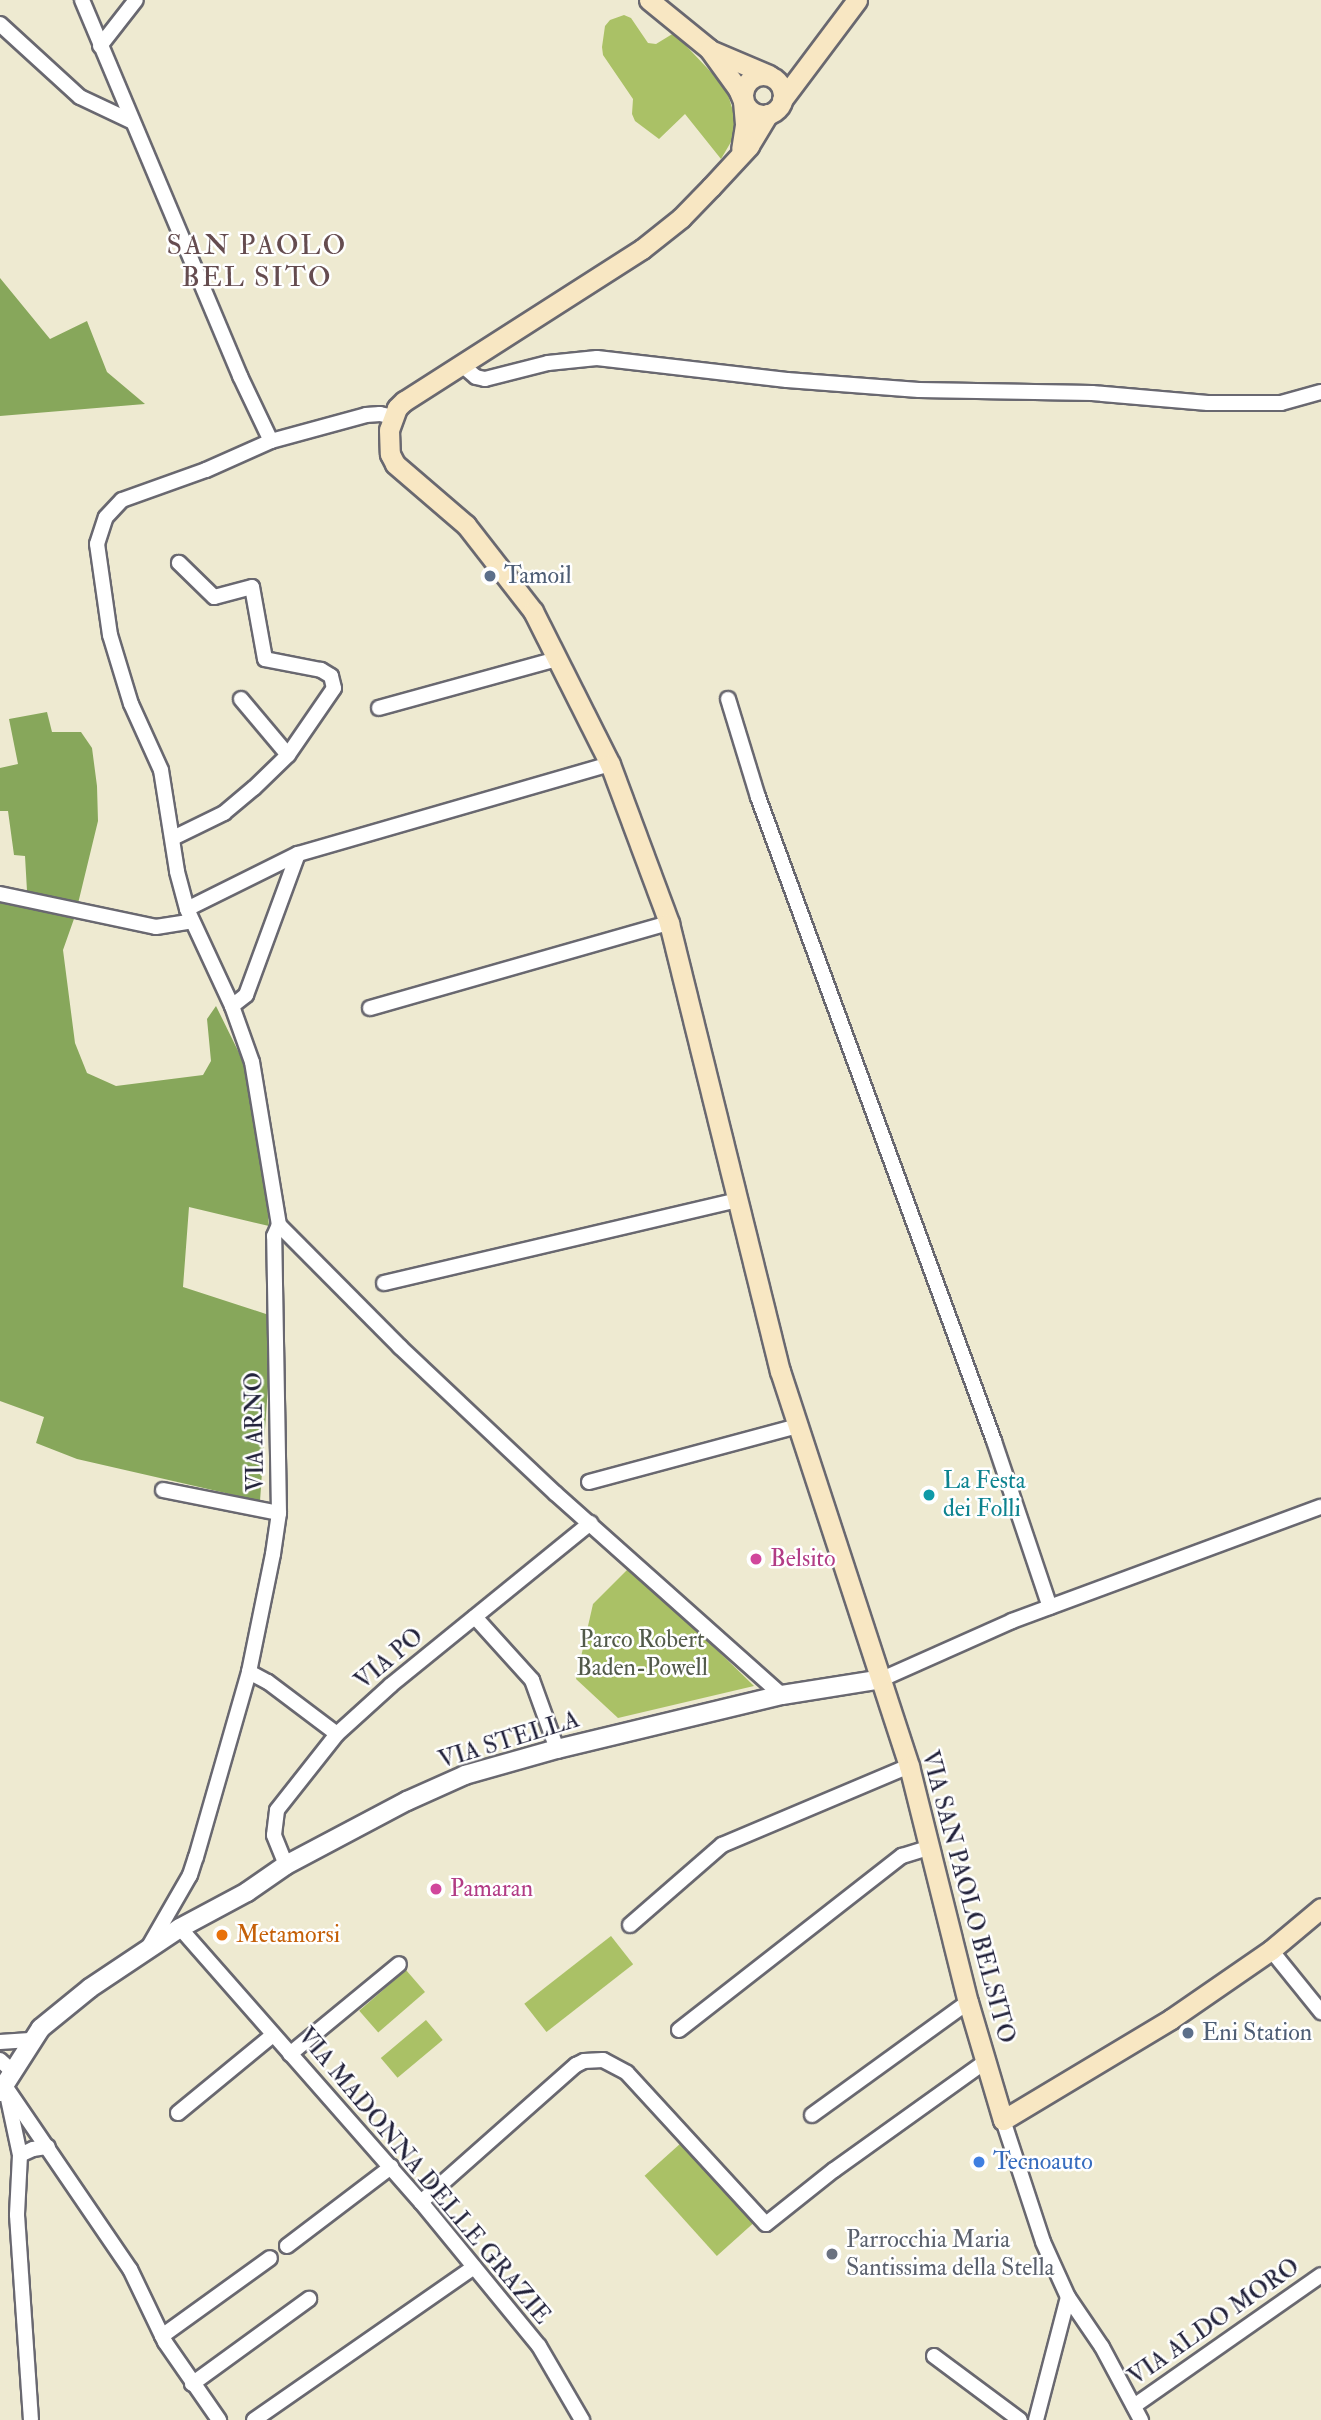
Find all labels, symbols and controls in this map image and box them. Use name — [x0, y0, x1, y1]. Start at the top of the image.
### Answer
district label: SAN PAOLO BEL SITO — [168, 229, 346, 295]
place label: Tamoil — [504, 562, 572, 590]
marker: Tamoil — [482, 568, 498, 584]
street label: VIA ARNO — [240, 1372, 270, 1492]
place label: La Festa dei Folli — [943, 1467, 1026, 1523]
marker: La Festa dei Folli — [921, 1487, 937, 1503]
place label: Belsito — [770, 1545, 836, 1573]
marker: Belsito — [748, 1551, 764, 1567]
street label: VIA PO — [349, 1622, 429, 1696]
park label: Parco Robert Baden-Powell — [576, 1626, 708, 1682]
street label: VIA STELLA — [435, 1705, 583, 1775]
street label: VIA SAN PAOLO BELSITO — [915, 1747, 1021, 2047]
place label: Pamaran — [450, 1875, 533, 1903]
marker: Pamaran — [428, 1881, 444, 1897]
place label: Metamorsi — [236, 1921, 340, 1949]
marker: Metamorsi — [214, 1927, 230, 1943]
place label: Eni Station — [1202, 2019, 1312, 2047]
street label: VIA MADONNA DELLE GRAZIE — [291, 2022, 557, 2330]
marker: Eni Station — [1180, 2025, 1196, 2041]
place label: Tecnoauto — [993, 2148, 1093, 2176]
marker: Tecnoauto — [971, 2154, 987, 2170]
place label: Parrocchia Maria Santissima della Stella — [846, 2226, 1054, 2282]
marker: Parrocchia Maria Santissima della Stella — [824, 2246, 840, 2262]
street label: VIA ALDO MORO — [1123, 2252, 1305, 2392]

